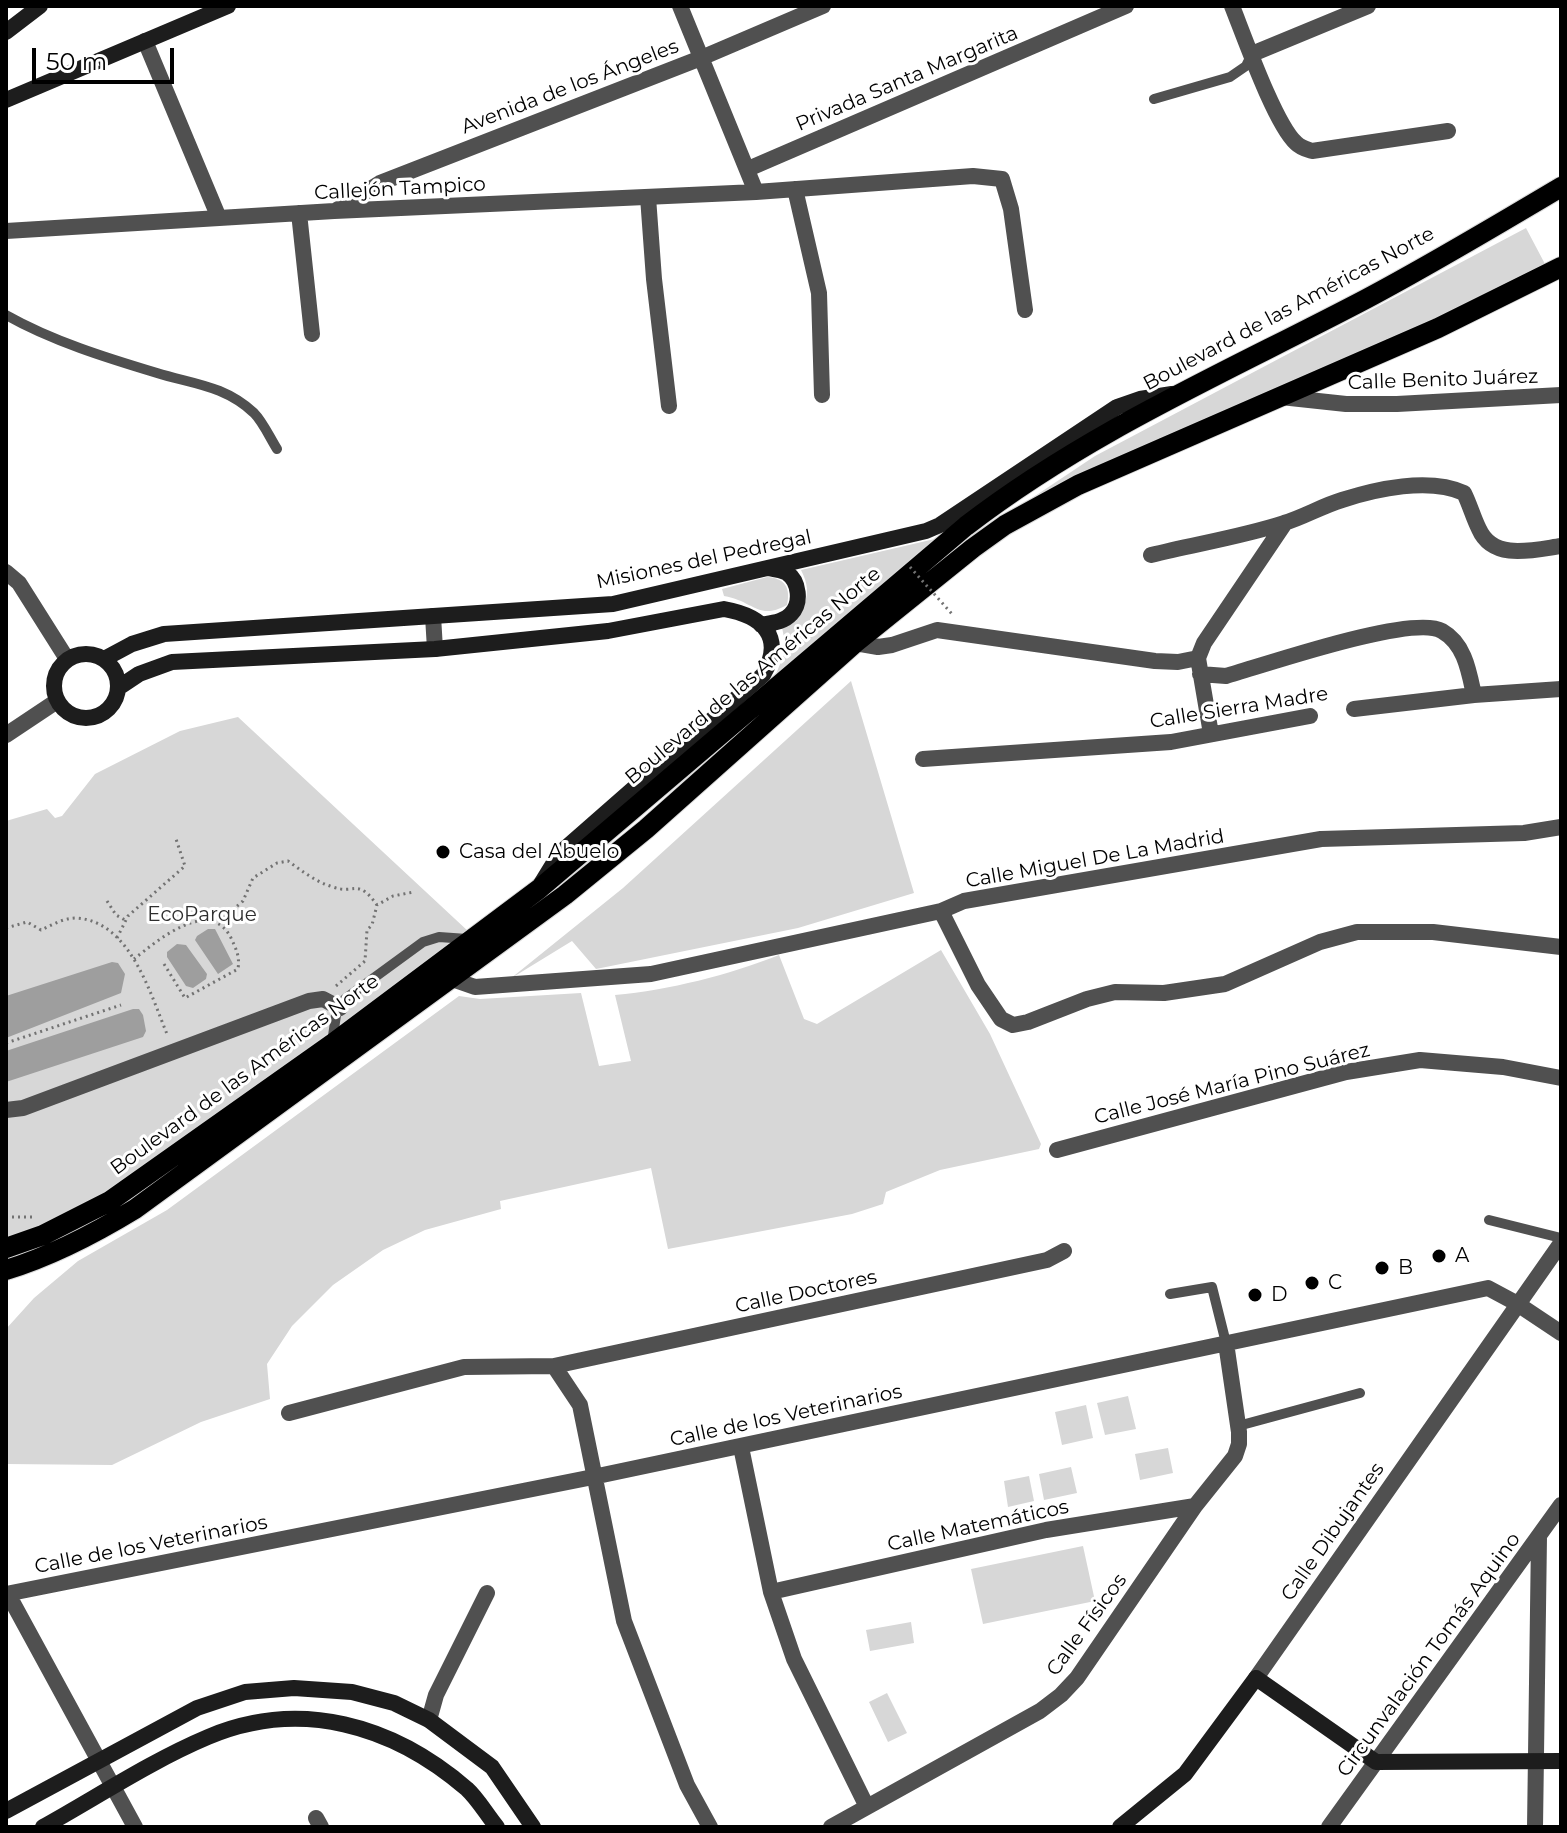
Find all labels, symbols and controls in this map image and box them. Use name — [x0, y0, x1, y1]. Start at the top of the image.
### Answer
street label: Privada Santa Margarita — [792, 21, 1022, 137]
scale bar — [36, 32, 178, 82]
street label: Avenida de los Ángeles — [458, 34, 682, 140]
text: 50 m — [46, 47, 107, 76]
street label: Callejón Tampico — [314, 173, 486, 205]
street label: Boulevard de las Américas Norte — [1139, 222, 1439, 396]
street label: Calle Benito Juárez — [1347, 365, 1539, 395]
street label: Misiones del Pedregal — [594, 525, 814, 595]
street label: Boulevard de las Américas Norte — [620, 562, 886, 790]
street label: Calle Sierra Madre — [1148, 682, 1330, 734]
street label: Calle Miguel De La Madrid — [964, 824, 1226, 894]
place label: Casa del Abuelo — [459, 840, 619, 864]
marker: Casa del Abuelo — [434, 843, 452, 861]
park label: EcoParque — [147, 903, 257, 927]
street label: Boulevard de las Américas Norte — [106, 969, 384, 1181]
street label: Calle José María Pino Suárez — [1092, 1038, 1372, 1130]
place label: A — [1455, 1244, 1469, 1268]
marker: A — [1430, 1247, 1448, 1265]
place label: B — [1398, 1256, 1413, 1280]
marker: B — [1373, 1259, 1391, 1277]
street label: Calle Doctores — [733, 1265, 879, 1319]
place label: C — [1328, 1271, 1342, 1295]
marker: C — [1303, 1274, 1321, 1292]
place label: D — [1271, 1283, 1288, 1307]
marker: D — [1246, 1286, 1264, 1304]
street label: Calle de los Veterinarios — [668, 1380, 904, 1452]
street label: Calle Dibujantes — [1276, 1458, 1390, 1606]
street label: Calle Matemáticos — [885, 1495, 1071, 1557]
street label: Calle de los Veterinarios — [33, 1511, 269, 1579]
street label: Circunvalación Tomás Aquino — [1332, 1528, 1526, 1782]
street label: Calle Físicos — [1042, 1569, 1132, 1681]

